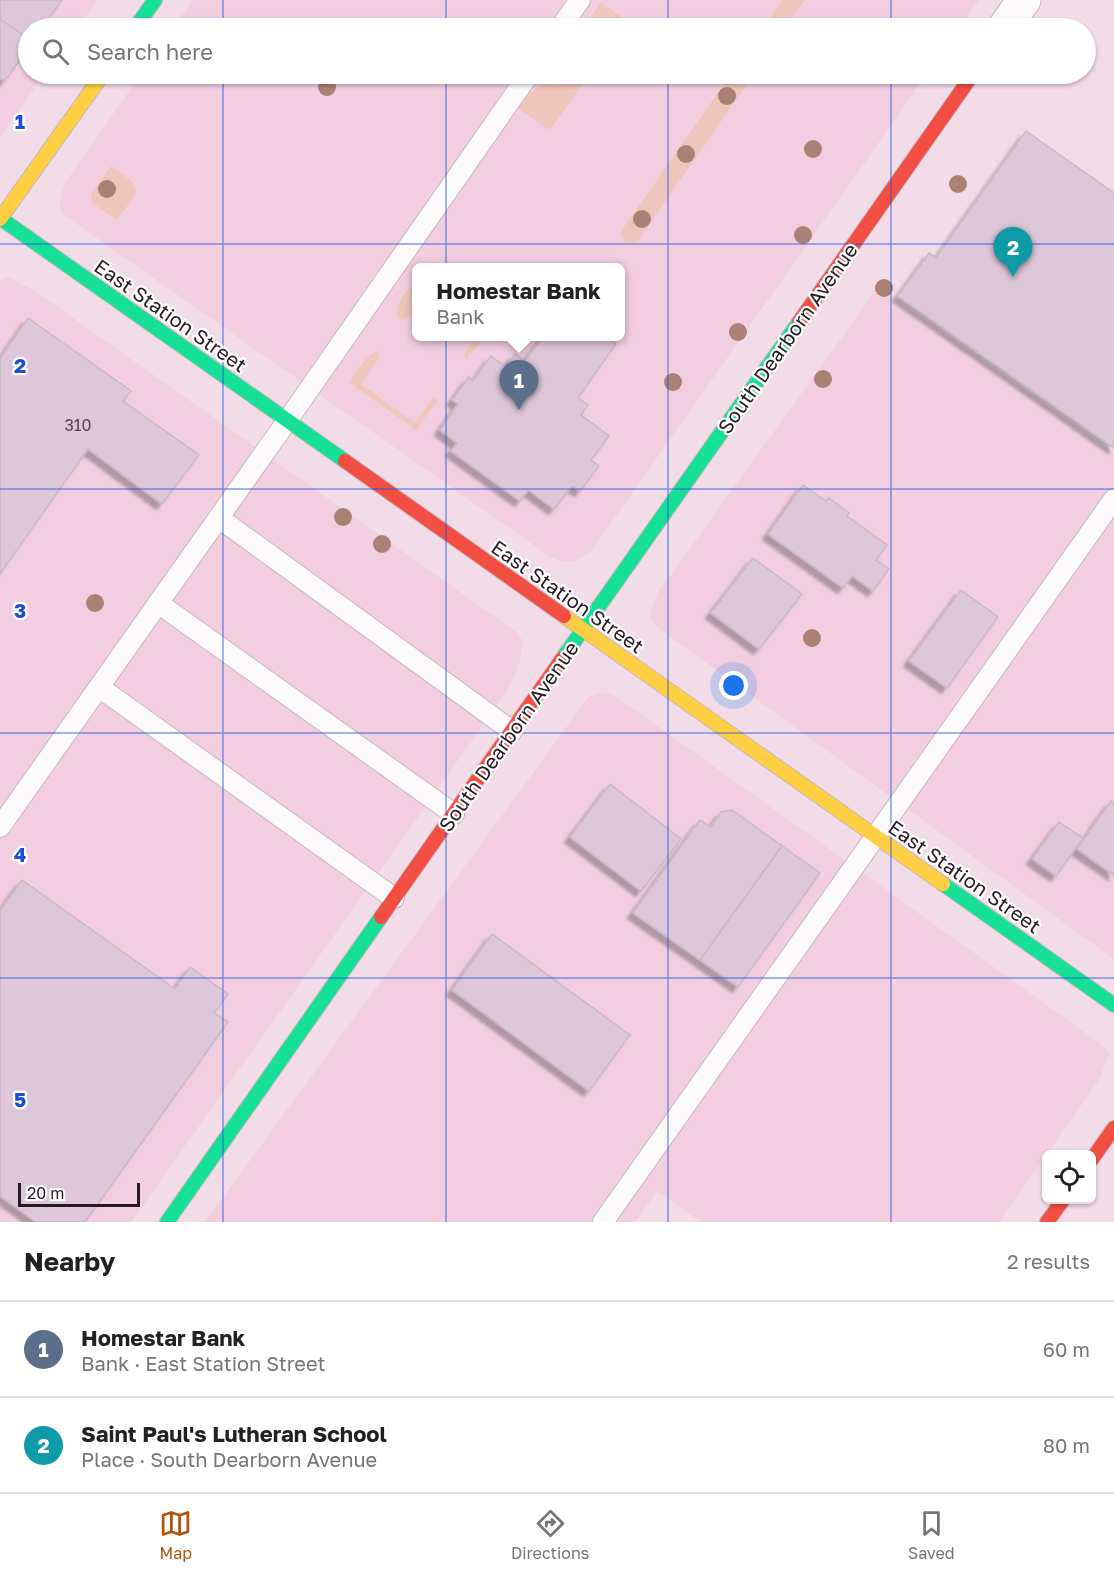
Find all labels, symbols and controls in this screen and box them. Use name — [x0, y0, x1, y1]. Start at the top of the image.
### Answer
search box — [18, 18, 1096, 84]
icon: search — [39, 35, 72, 68]
text: Search here — [87, 38, 213, 65]
text: 1 — [15, 109, 25, 133]
pin: 2 — [994, 228, 1032, 277]
street label: South Dearborn Avenue — [712, 238, 862, 438]
street label: East Station Street — [90, 253, 252, 377]
popup — [412, 263, 625, 341]
text: Homestar Bank — [436, 277, 601, 304]
text: Bank — [436, 304, 485, 328]
text: 2 — [14, 353, 26, 377]
pin: 1 — [500, 360, 538, 410]
house number: 310 — [64, 415, 92, 435]
street label: East Station Street — [487, 534, 649, 658]
text: 3 — [14, 598, 26, 622]
street label: South Dearborn Avenue — [433, 636, 583, 836]
your location — [719, 671, 748, 700]
street label: East Station Street — [884, 814, 1046, 938]
text: 4 — [14, 842, 26, 866]
text: 5 — [14, 1087, 26, 1111]
map controls — [1042, 1150, 1096, 1204]
button: locate — [1042, 1150, 1096, 1204]
scale bar — [18, 1180, 140, 1208]
text: 20 m — [27, 1183, 64, 1203]
text: Nearby — [24, 1246, 115, 1277]
text: 2 results — [1007, 1249, 1090, 1273]
text: Homestar Bank — [81, 1324, 245, 1351]
text: 1 — [38, 1337, 49, 1361]
text: 60 m — [1043, 1337, 1090, 1361]
text: Bank · East Station Street — [81, 1351, 326, 1375]
text: Saint Paul's Lutheran School — [81, 1420, 387, 1447]
text: 2 — [37, 1433, 50, 1457]
text: 80 m — [1043, 1433, 1090, 1457]
text: Place · South Dearborn Avenue — [81, 1447, 377, 1471]
tab: Map — [159, 1507, 192, 1563]
tab: Directions — [511, 1507, 589, 1563]
tab: Saved — [908, 1507, 955, 1563]

